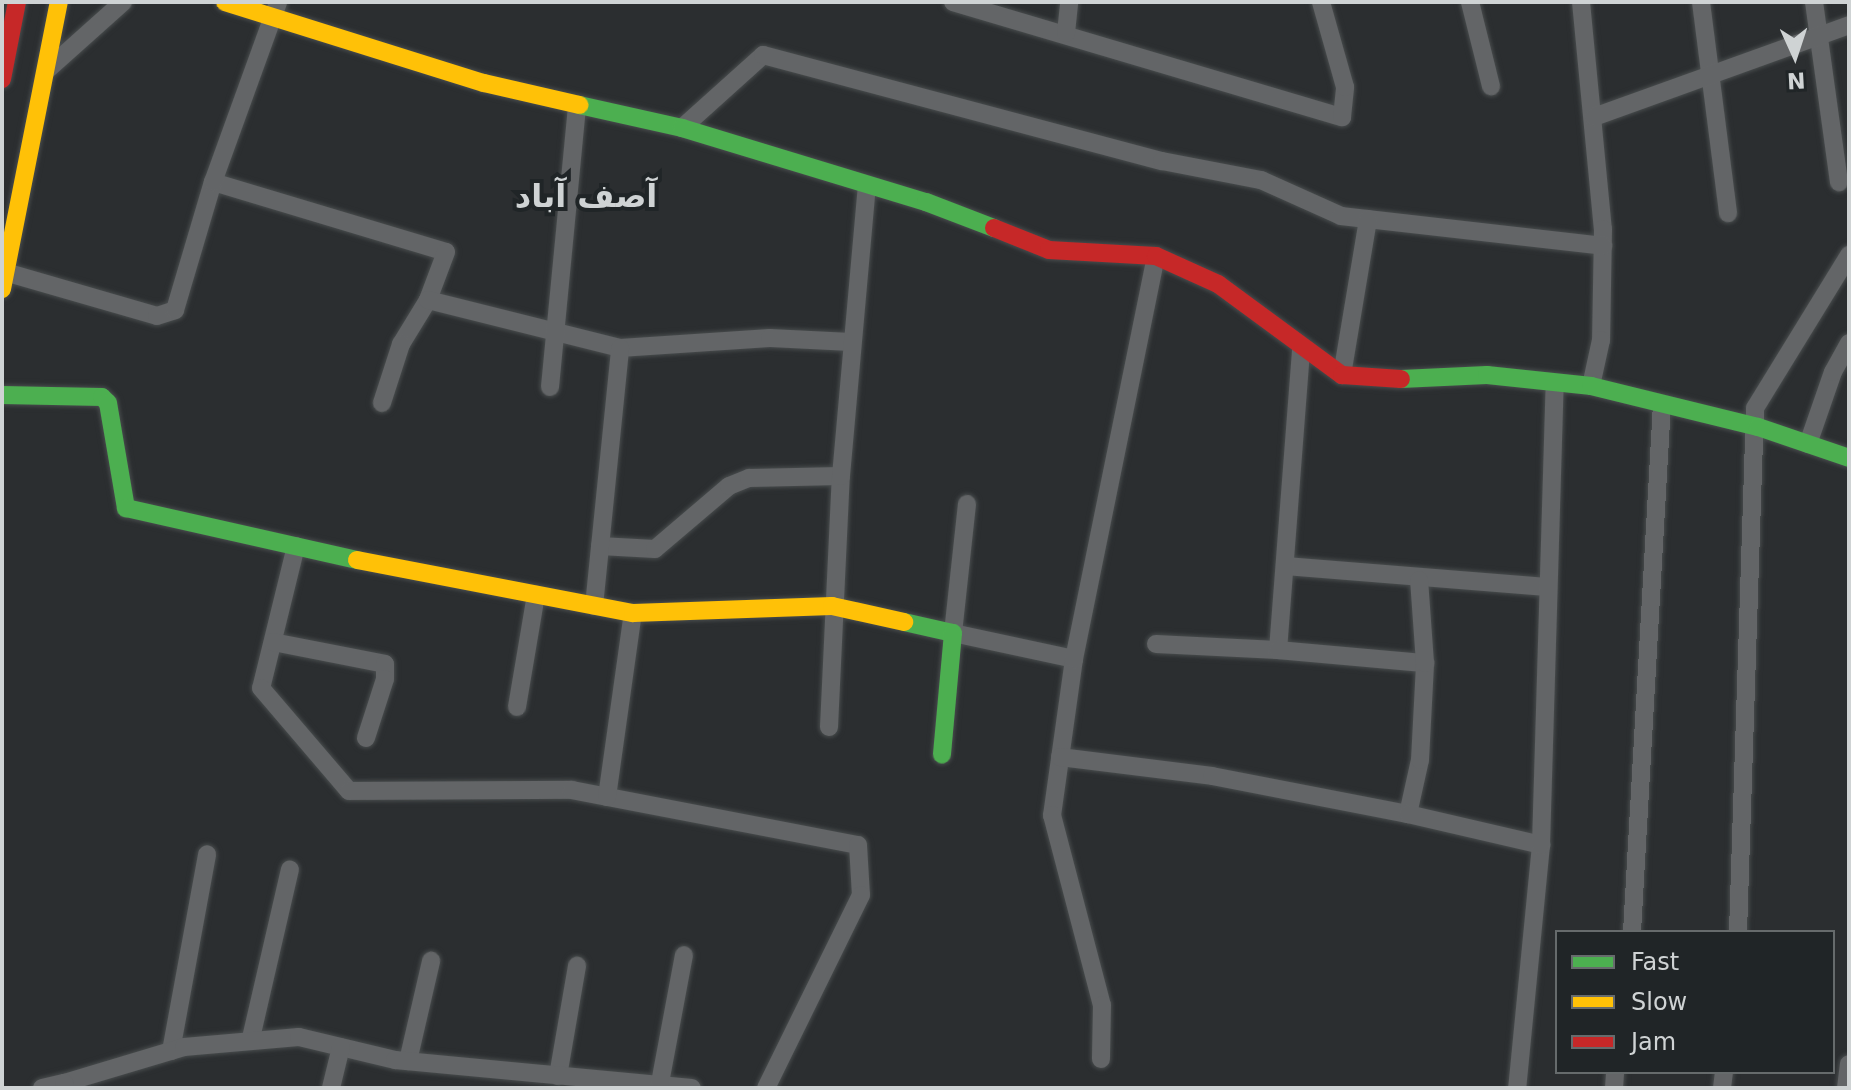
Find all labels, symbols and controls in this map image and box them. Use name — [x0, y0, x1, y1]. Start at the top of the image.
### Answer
north arrow — [1755, 16, 1835, 96]
text: N — [1786, 68, 1806, 93]
district label: آصف آباد — [515, 177, 657, 215]
legend — [1555, 930, 1835, 1074]
text: Fast — [1631, 948, 1679, 976]
text: Slow — [1631, 988, 1687, 1016]
text: Jam — [1631, 1028, 1676, 1056]

